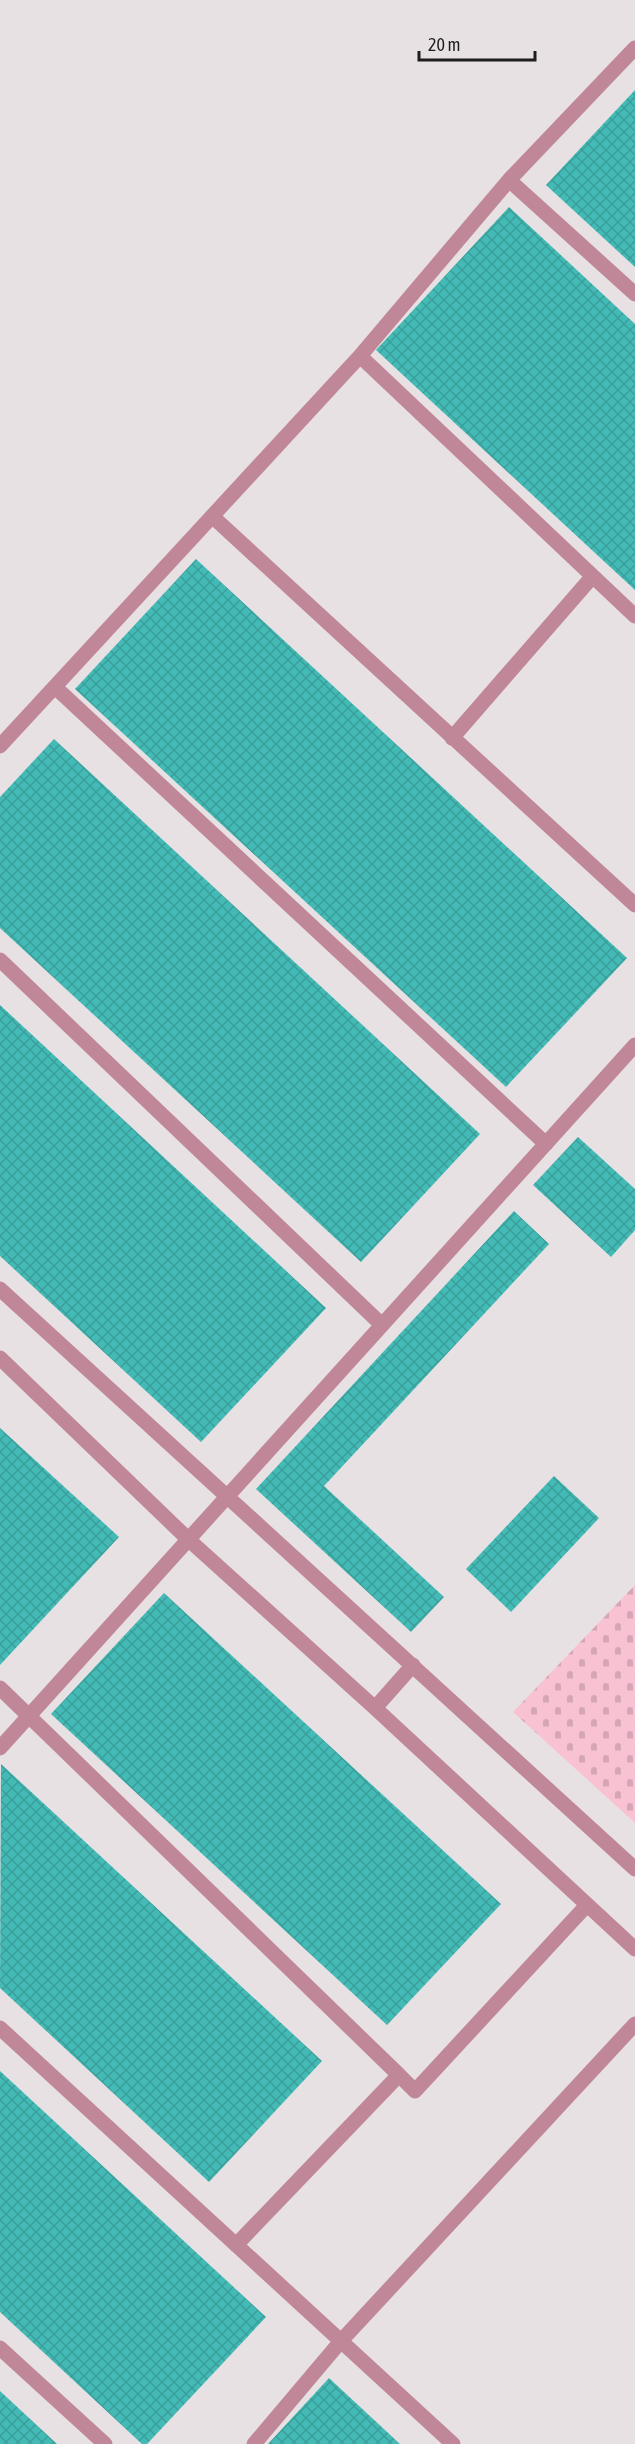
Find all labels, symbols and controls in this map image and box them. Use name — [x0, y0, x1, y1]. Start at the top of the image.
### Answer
scale bar — [419, 24, 534, 62]
text: 20 m — [428, 34, 460, 55]

